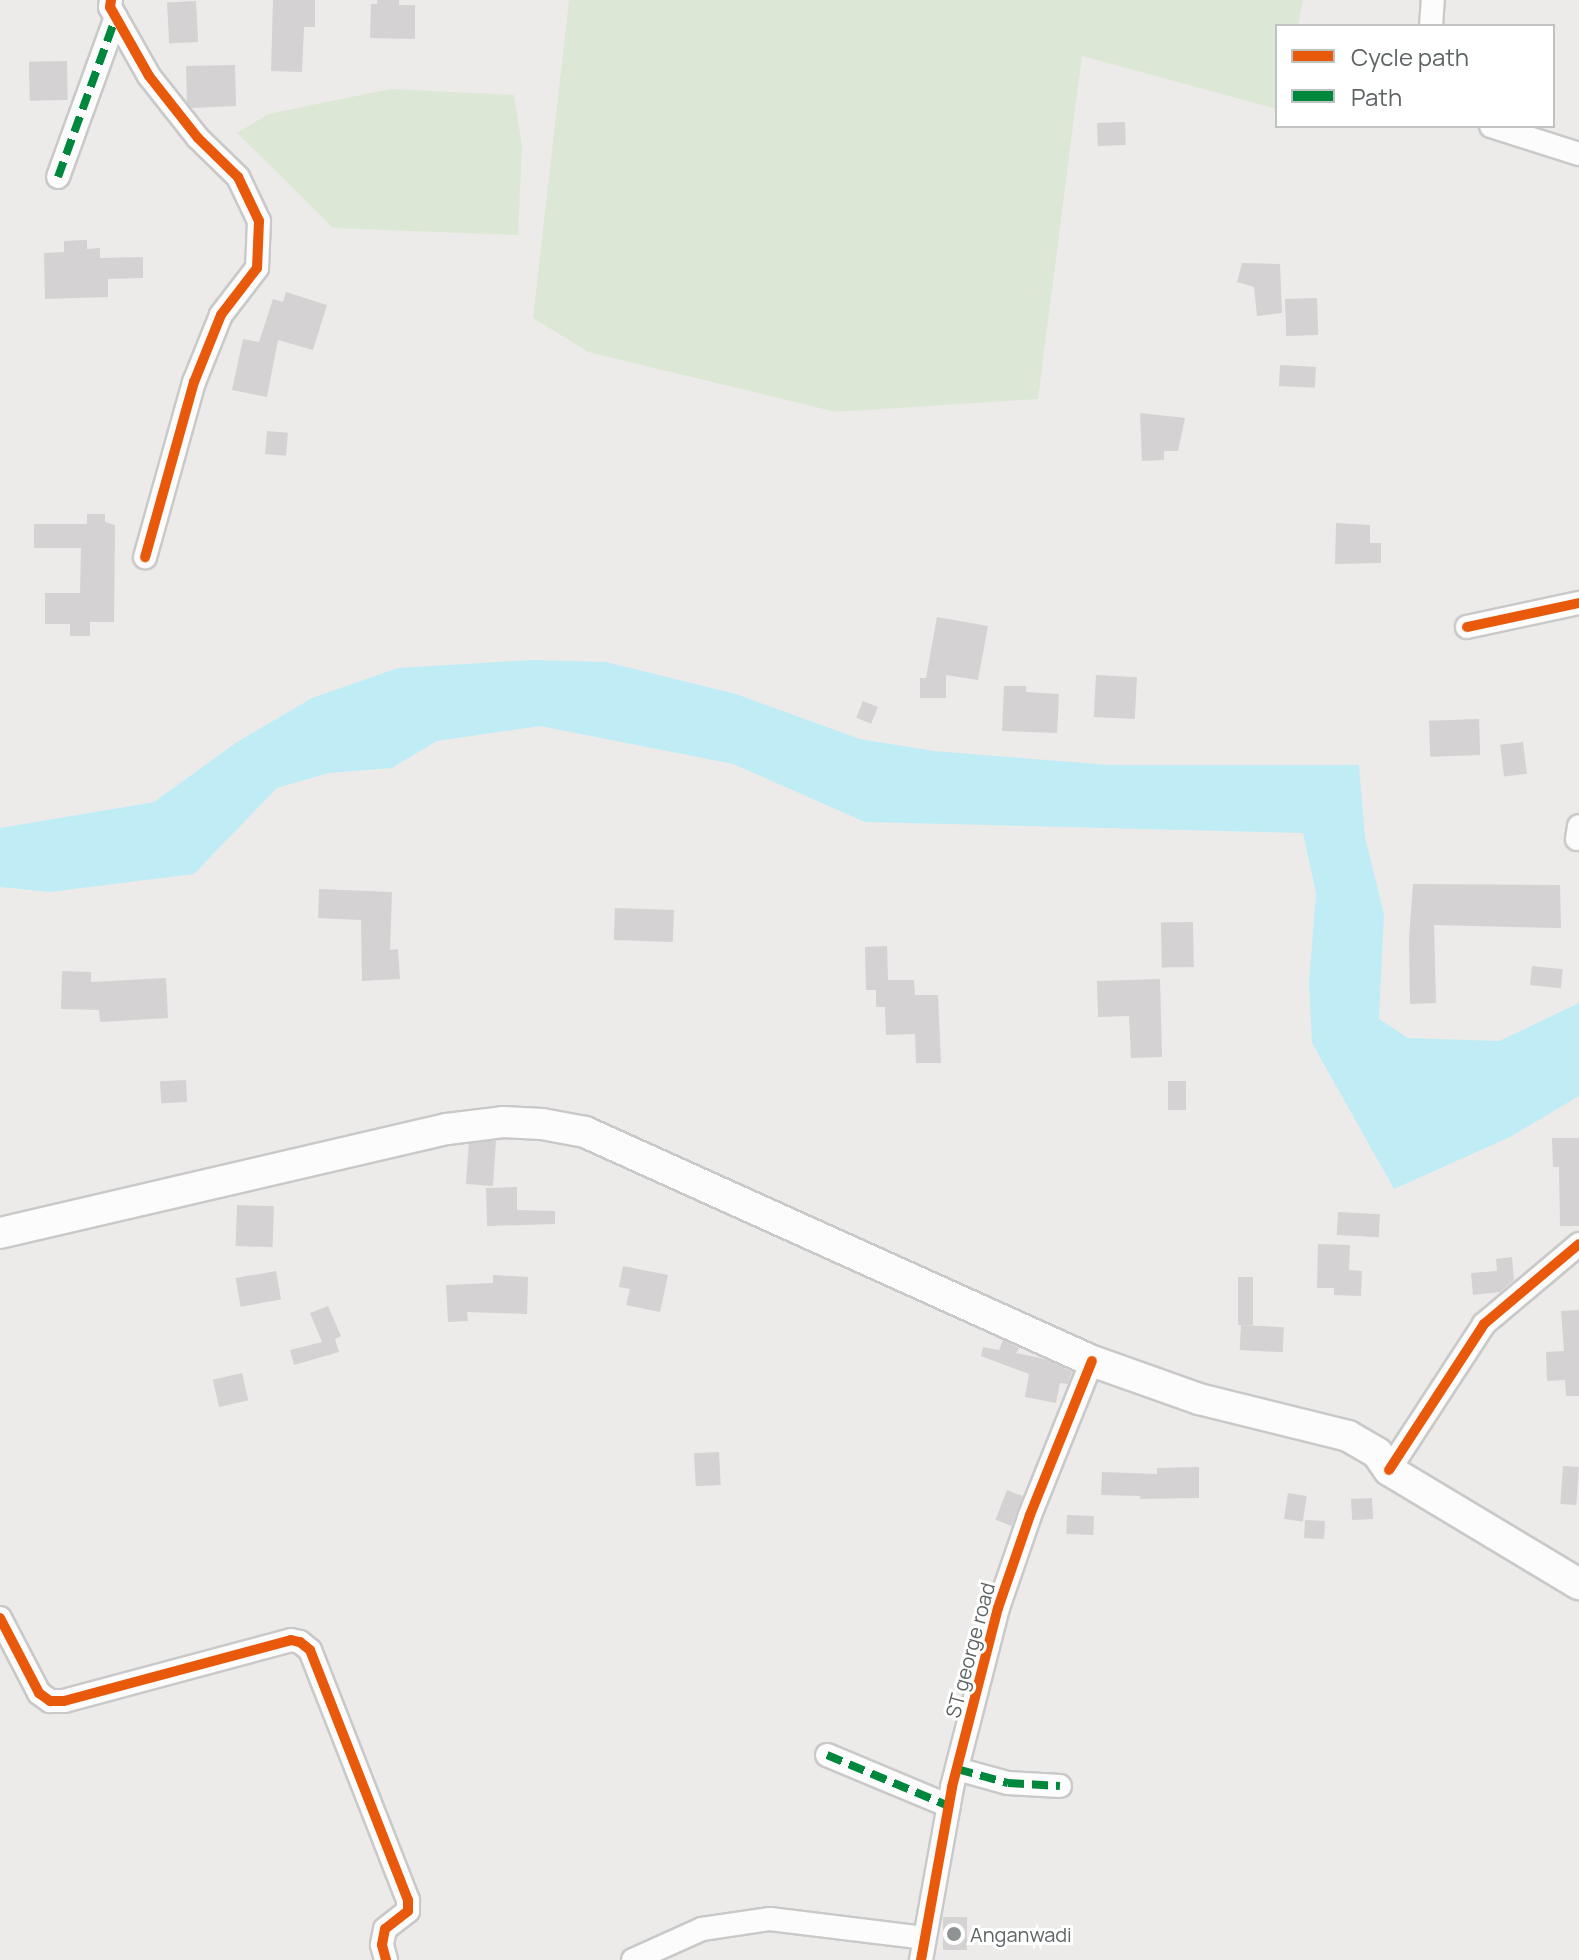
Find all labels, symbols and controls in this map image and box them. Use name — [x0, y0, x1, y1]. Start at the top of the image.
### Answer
legend — [1275, 24, 1555, 128]
text: Cycle path — [1351, 40, 1469, 73]
text: Path — [1351, 80, 1402, 113]
street label: ST george road — [940, 1579, 1000, 1721]
place label: Anganwadi — [970, 1922, 1072, 1946]
marker: Anganwadi — [945, 1925, 963, 1943]

